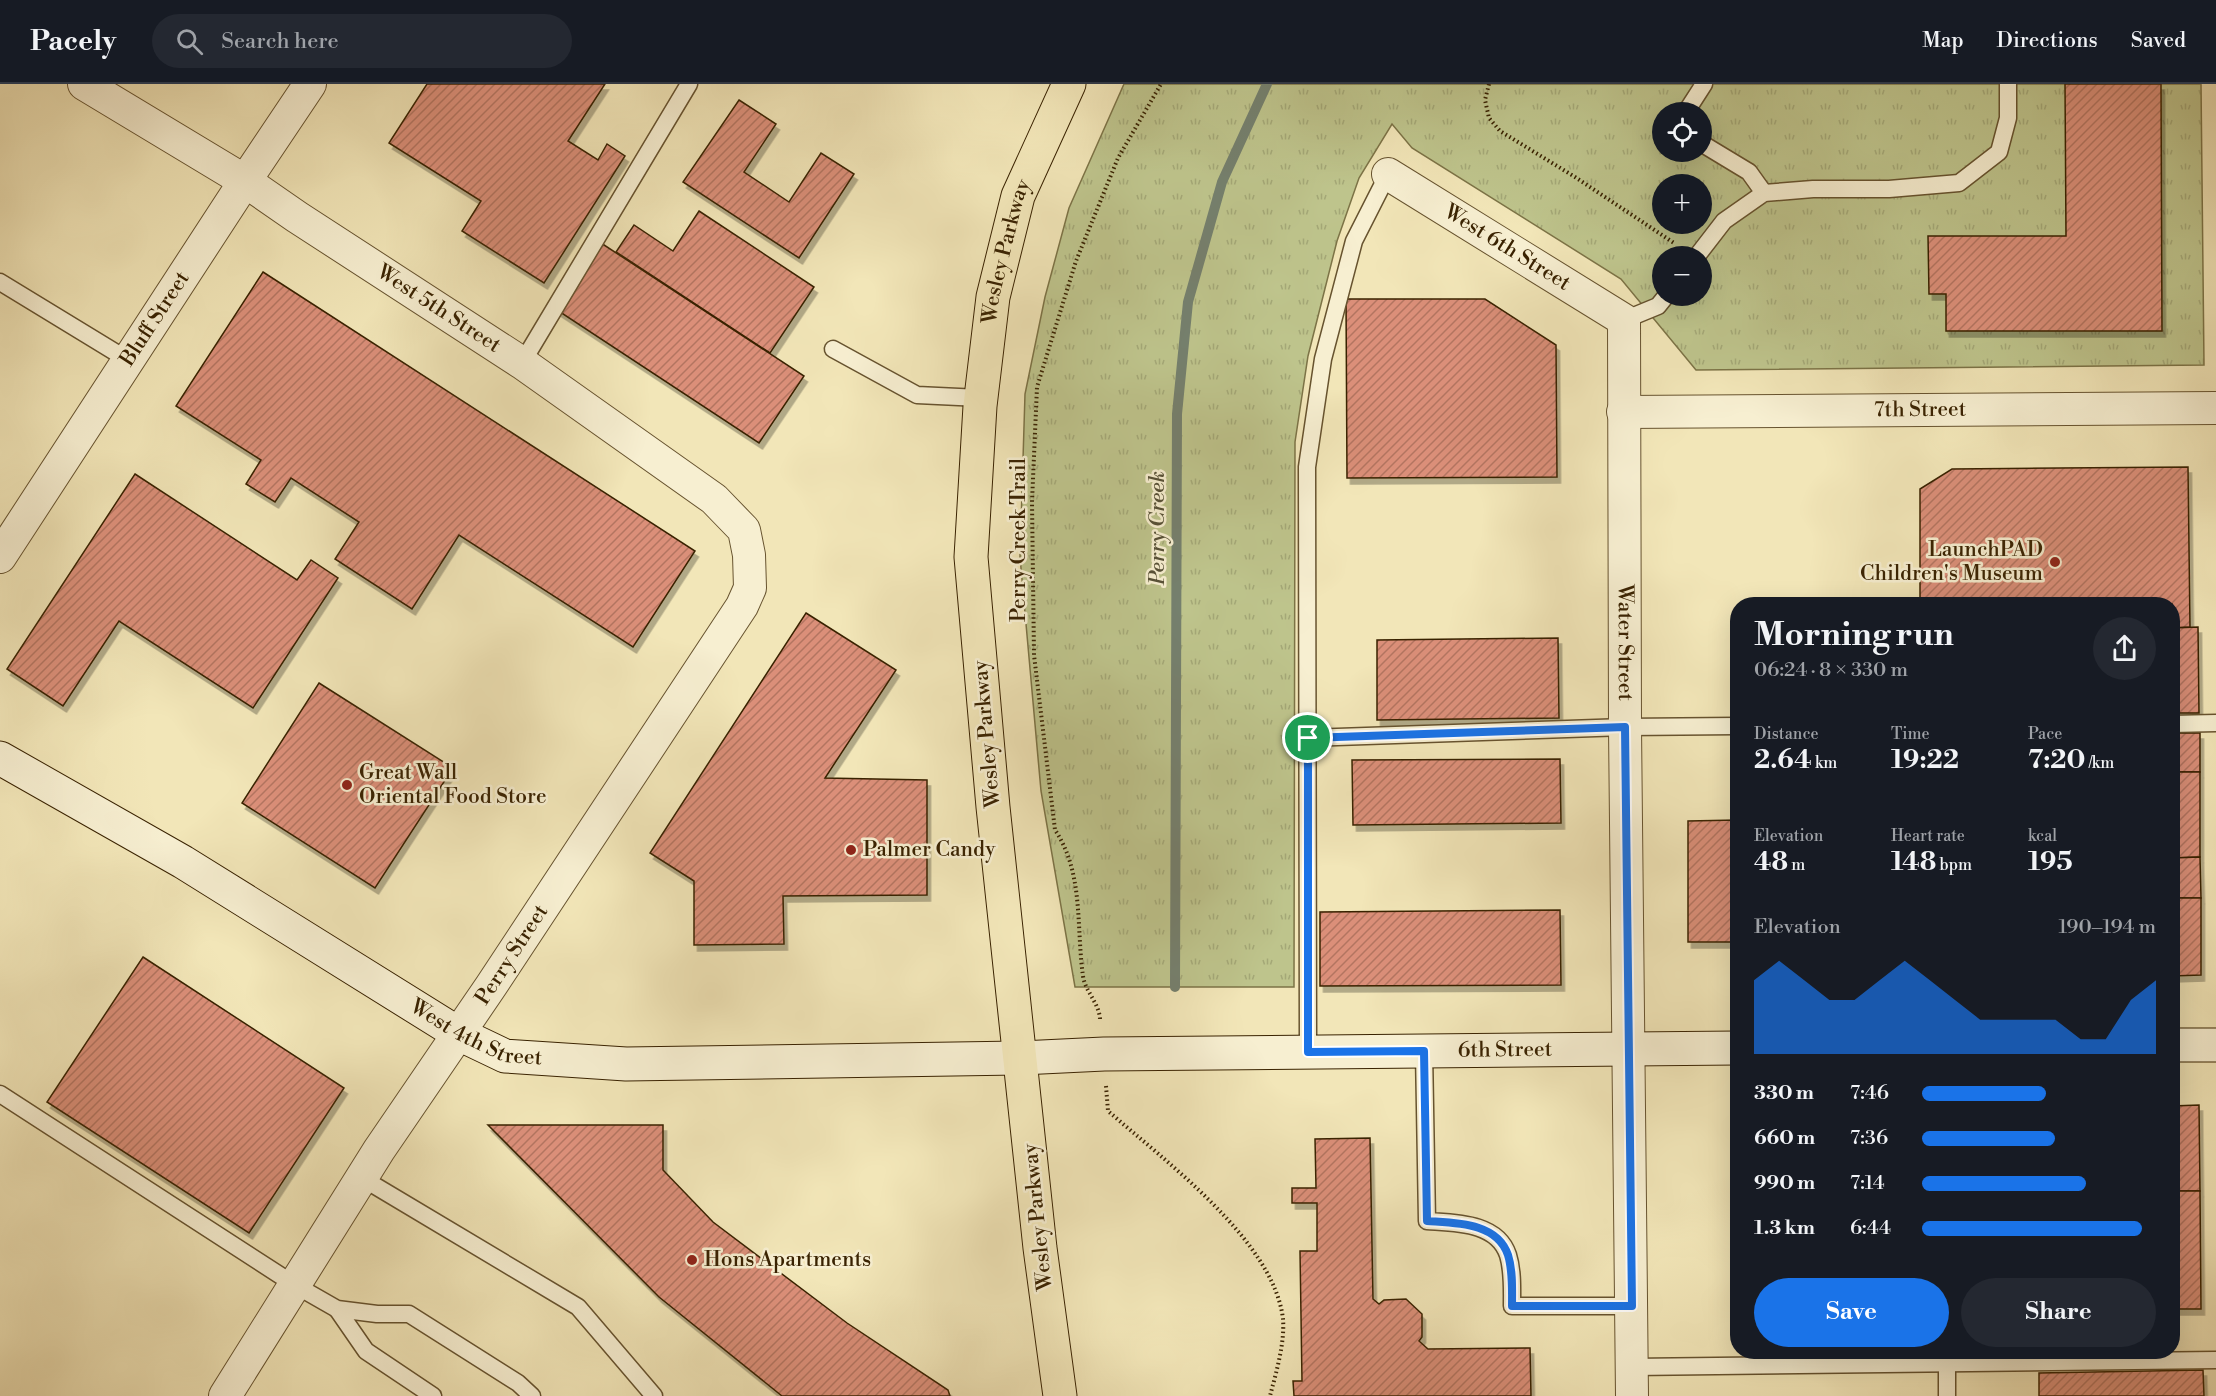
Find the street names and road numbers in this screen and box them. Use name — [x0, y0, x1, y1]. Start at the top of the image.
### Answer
street label: Wesley Parkway — [977, 174, 1037, 326]
street label: West 6th Street — [1438, 198, 1576, 297]
street label: West 5th Street — [371, 259, 506, 359]
street label: Bluff Street — [114, 266, 196, 372]
street label: 7th Street — [1874, 397, 1967, 423]
street label: Perry Creek Trail — [1006, 458, 1032, 622]
street label: Water Street — [1612, 583, 1638, 701]
street label: Wesley Parkway — [968, 659, 1006, 810]
street label: Perry Street — [470, 899, 554, 1010]
street label: West 4th Street — [404, 993, 543, 1071]
street label: 6th Street — [1458, 1037, 1553, 1064]
street label: Wesley Parkway — [1017, 1141, 1059, 1293]

